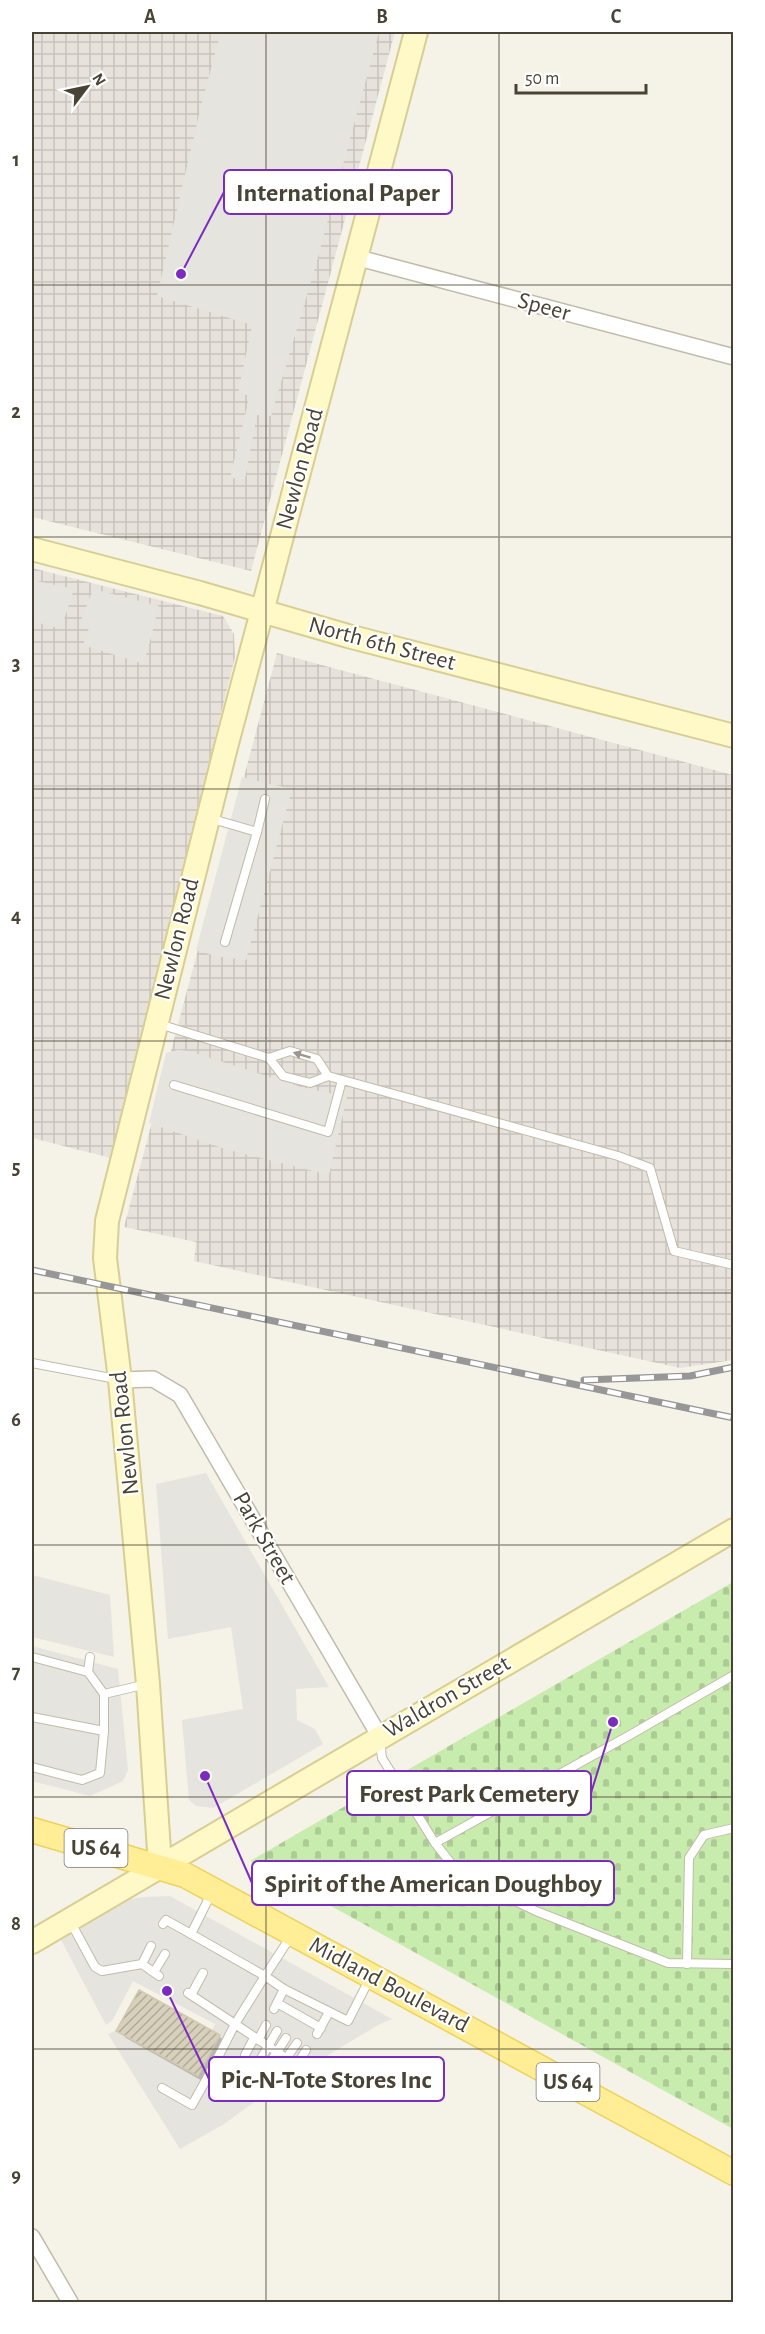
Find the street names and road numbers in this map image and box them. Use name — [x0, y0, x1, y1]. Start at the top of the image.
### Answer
street label: Speer — [515, 288, 573, 326]
street label: Newlon Road — [272, 406, 328, 532]
street label: North 6th Street — [306, 613, 458, 675]
street label: Newlon Road — [150, 876, 204, 1002]
street label: Newlon Road — [107, 1370, 143, 1496]
street label: Park Street — [228, 1488, 300, 1588]
street label: Waldron Street — [380, 1651, 515, 1743]
road number: US 64 — [64, 1829, 128, 1867]
street label: Midland Boulevard — [305, 1933, 473, 2037]
road number: US 64 — [536, 2063, 600, 2101]

